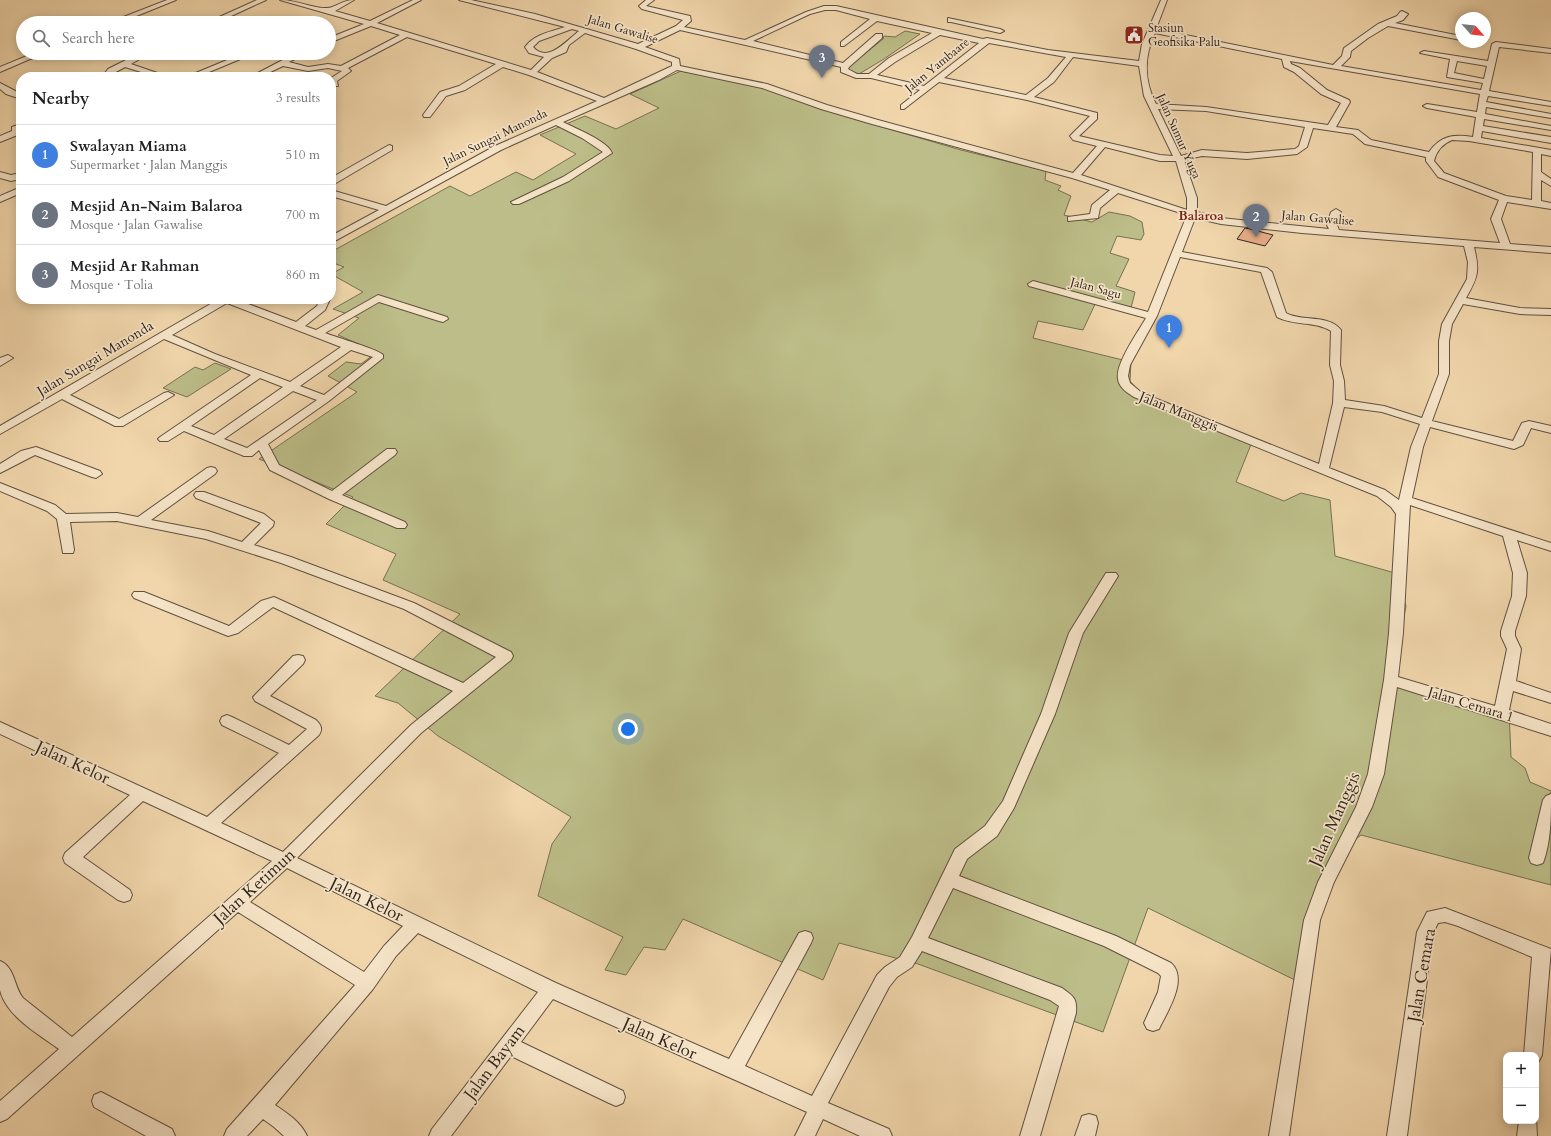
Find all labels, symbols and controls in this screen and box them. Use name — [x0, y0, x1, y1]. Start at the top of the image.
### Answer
street label: Jalan Gawalise — [584, 10, 660, 47]
north arrow — [1455, 12, 1491, 48]
search box — [16, 16, 336, 60]
place label: Stasiun Geofisika Palu — [1148, 20, 1221, 50]
public building icon: Stasiun Geofisika Palu — [1123, 24, 1145, 46]
icon: search — [30, 27, 52, 49]
text: Search here — [62, 28, 135, 48]
street label: Jalan Yambaare — [900, 34, 973, 97]
pin: 3 — [809, 45, 835, 78]
text: Nearby — [32, 87, 89, 110]
text: 3 results — [276, 89, 320, 107]
street label: Jalan Sumur Yuga — [1152, 89, 1205, 182]
street label: Jalan Sungai Manonda — [439, 105, 550, 170]
text: Swalayan Miama — [70, 136, 187, 156]
text: 1 — [42, 146, 48, 164]
text: 510 m — [286, 146, 320, 164]
text: Supermarket · Jalan Manggis — [70, 156, 227, 174]
text: Mesjid An-Naim Balaroa — [70, 196, 243, 216]
pin: 2 — [1243, 204, 1269, 237]
text: 2 — [42, 206, 48, 224]
text: 700 m — [286, 206, 320, 224]
district label: Balaroa — [1178, 207, 1224, 225]
street label: Jalan Gawalise — [1279, 207, 1355, 229]
text: Mosque · Jalan Gawalise — [70, 216, 203, 234]
text: Mesjid Ar Rahman — [70, 256, 199, 276]
text: 3 — [42, 266, 48, 284]
text: 860 m — [286, 266, 320, 284]
street label: Jalan Sagu — [1067, 273, 1124, 303]
text: Mosque · Tolia — [70, 276, 153, 294]
pin: 1 — [1156, 315, 1182, 348]
street label: Jalan Sungai Manonda — [32, 316, 157, 402]
street label: Jalan Manggis — [1135, 386, 1221, 436]
street label: Jalan Cemara 1 — [1424, 682, 1516, 727]
your location — [618, 719, 638, 739]
street label: Jalan Kelor — [29, 734, 114, 790]
street label: Jalan Manggis — [1302, 768, 1366, 873]
street label: Jalan Ketimun — [206, 843, 301, 931]
street label: Jalan Kelor — [323, 870, 408, 927]
street label: Jalan Cemara — [1401, 926, 1441, 1027]
street label: Jalan Kelor — [616, 1011, 701, 1065]
street label: Jalan Bayam — [457, 1020, 531, 1107]
map controls — [1503, 1052, 1539, 1124]
button: + — [1503, 1052, 1539, 1088]
button: − — [1503, 1088, 1539, 1124]

